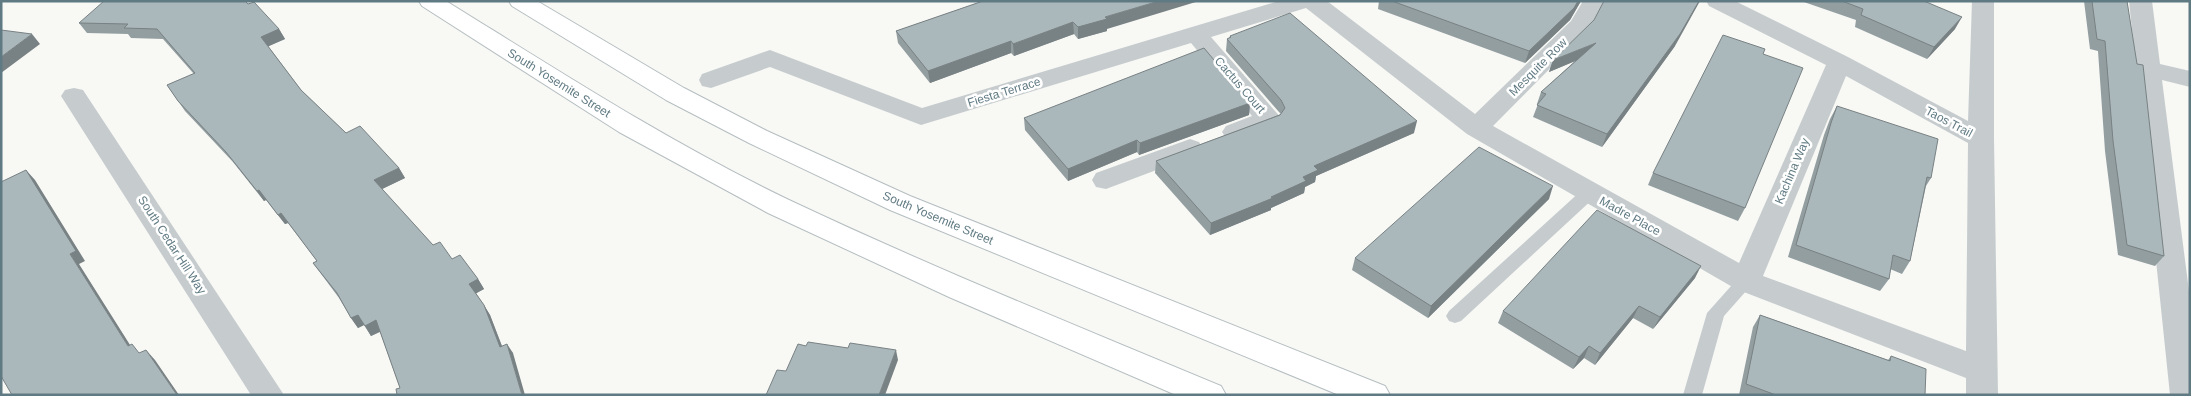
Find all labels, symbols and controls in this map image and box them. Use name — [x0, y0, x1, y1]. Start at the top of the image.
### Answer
street label: Mesquite Row — [1506, 35, 1570, 99]
street label: South Yosemite Street — [505, 46, 614, 121]
street label: Cactus Court — [1212, 54, 1269, 117]
street label: Fiesta Terrace — [966, 74, 1043, 110]
street label: Taos Trail — [1923, 104, 1975, 140]
street label: Kachina Way — [1772, 136, 1812, 206]
street label: South Yosemite Street — [881, 188, 996, 248]
street label: South Cedar Hill Way — [135, 193, 209, 297]
street label: Madre Place — [1597, 194, 1663, 239]

